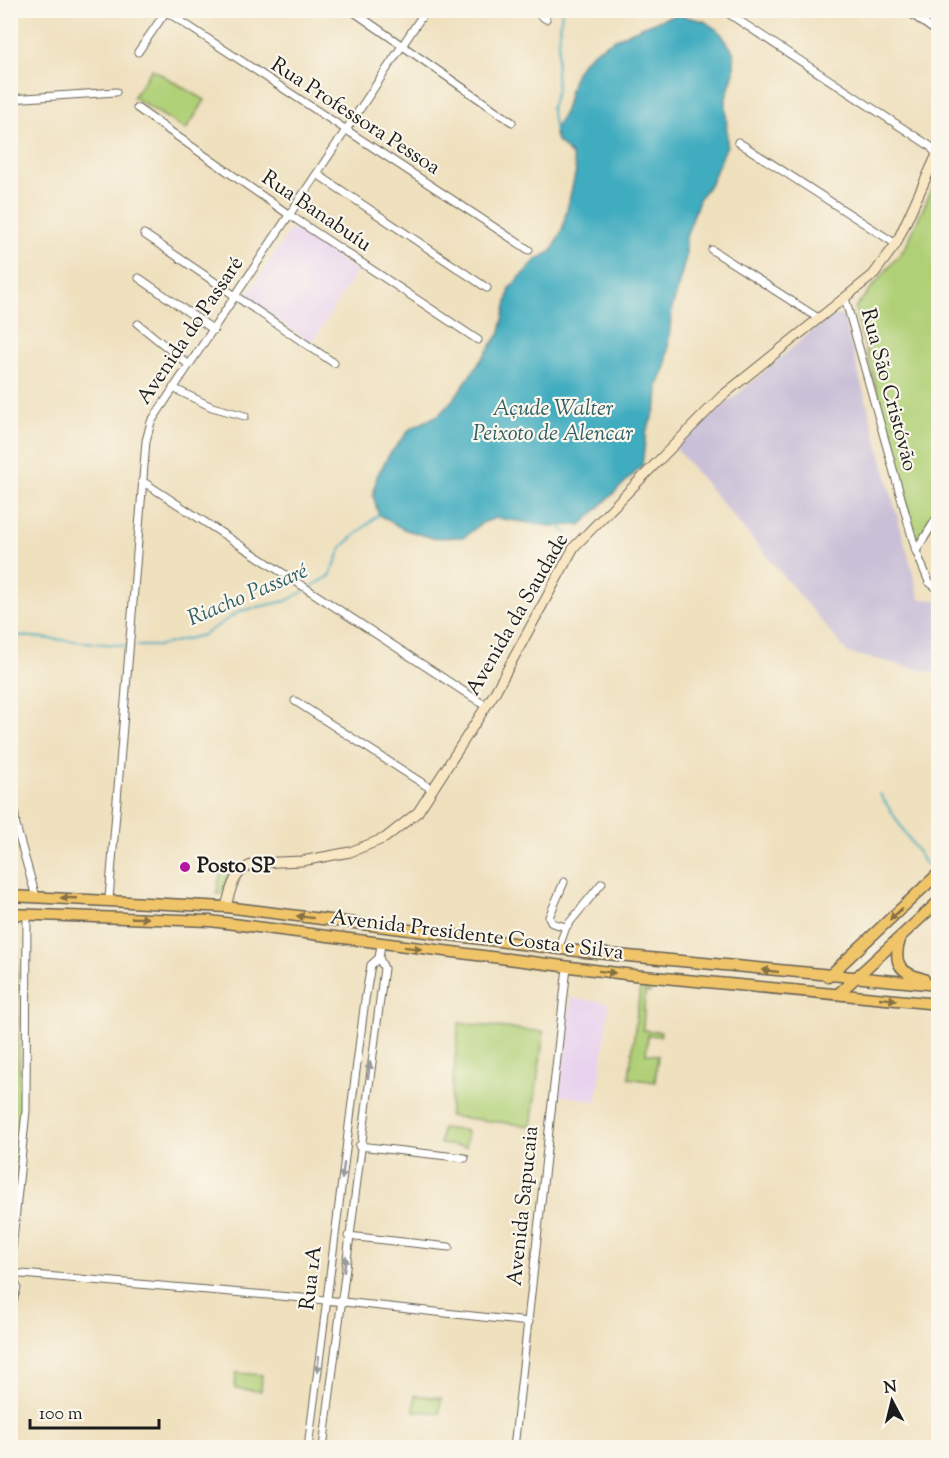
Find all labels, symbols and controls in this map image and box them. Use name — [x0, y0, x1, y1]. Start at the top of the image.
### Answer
street label: Rua Professora Pessoa — [264, 51, 446, 183]
street label: Rua Banabuíu — [255, 164, 377, 260]
street label: Avenida do Passaré — [130, 251, 252, 411]
street label: Rua São Cristóvão — [852, 305, 924, 475]
water label: Açude Walter Peixoto de Alencar — [473, 394, 634, 451]
street label: Avenida da Saudade — [459, 528, 577, 702]
water label: Riacho Passaré — [183, 556, 313, 636]
place label: Posto SP — [197, 852, 275, 882]
marker: Posto SP — [178, 860, 192, 874]
one-way arrow — [60, 893, 79, 902]
street label: Avenida Presidente Costa e Silva — [329, 903, 626, 969]
one-way arrow — [888, 907, 903, 921]
one-way arrow — [296, 912, 315, 922]
one-way arrow — [131, 913, 150, 923]
one-way arrow — [404, 944, 423, 953]
one-way arrow — [761, 966, 780, 976]
one-way arrow — [597, 967, 616, 977]
one-way arrow — [879, 994, 898, 1004]
one-way arrow — [364, 1060, 374, 1079]
street label: Avenida Sapucaia — [501, 1124, 547, 1288]
one-way arrow — [338, 1161, 347, 1180]
street label: Rua 1A — [293, 1244, 331, 1312]
one-way arrow — [340, 1255, 349, 1274]
one-way arrow — [313, 1355, 323, 1374]
north arrow — [862, 1371, 922, 1431]
text: N — [883, 1376, 898, 1401]
scale bar — [30, 1392, 159, 1430]
text: 100 m — [39, 1402, 83, 1428]

